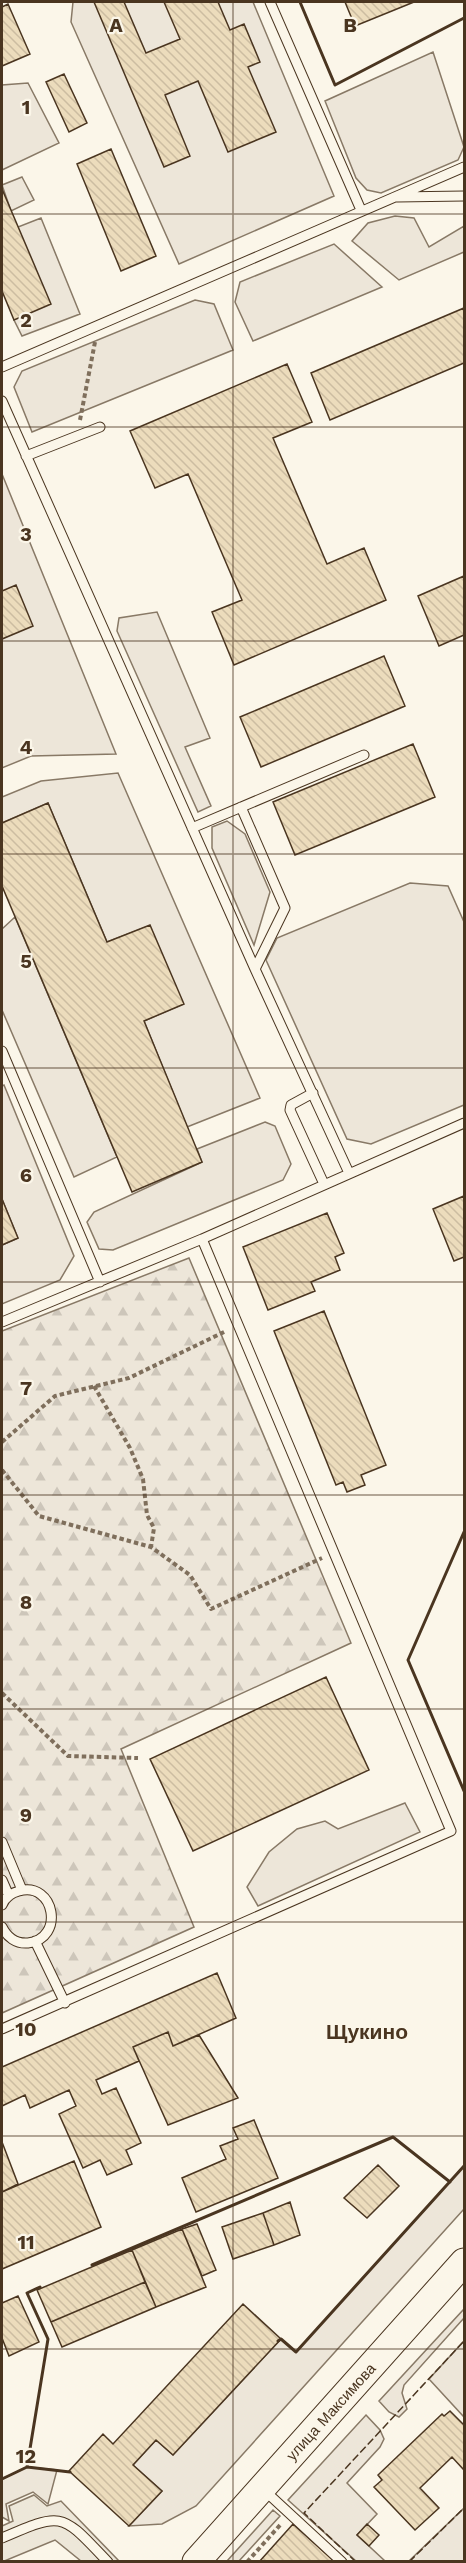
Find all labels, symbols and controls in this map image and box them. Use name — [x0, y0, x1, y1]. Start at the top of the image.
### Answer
text: A — [109, 13, 123, 37]
text: B — [343, 13, 357, 37]
text: 1 — [22, 95, 30, 119]
text: 2 — [20, 308, 32, 332]
text: 3 — [20, 522, 32, 546]
text: 4 — [20, 735, 33, 759]
text: 5 — [20, 949, 32, 973]
text: 6 — [20, 1163, 32, 1187]
text: 7 — [20, 1376, 32, 1400]
text: 8 — [20, 1590, 32, 1614]
text: 9 — [20, 1803, 32, 1827]
text: 10 — [15, 2017, 37, 2041]
district label: Щукино — [326, 2019, 408, 2044]
text: 11 — [17, 2230, 35, 2254]
street label: улица Максимова — [283, 2359, 380, 2464]
text: 12 — [16, 2444, 36, 2468]

